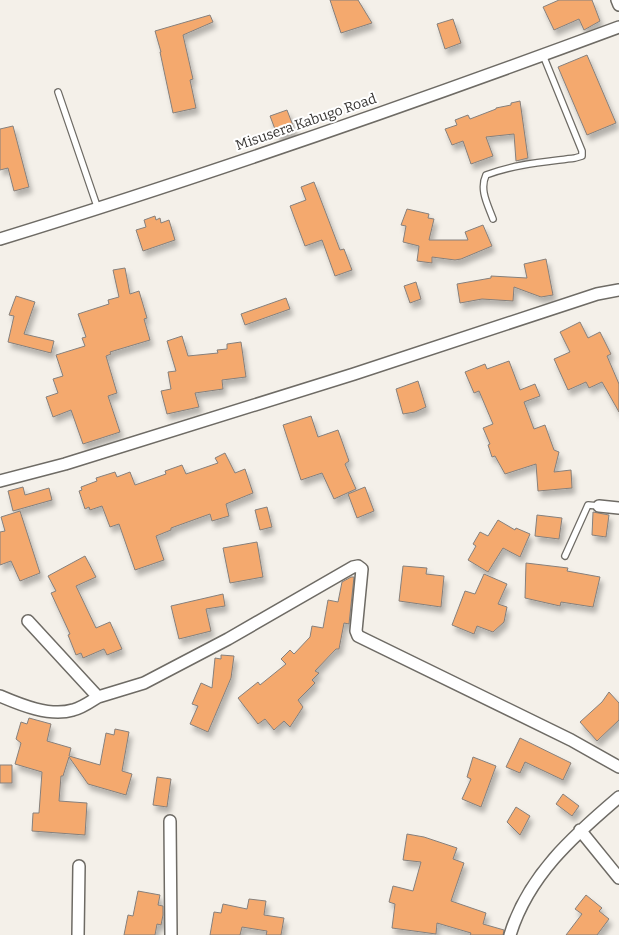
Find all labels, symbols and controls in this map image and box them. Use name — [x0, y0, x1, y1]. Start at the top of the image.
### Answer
street label: Misusera Kabugo Road — [233, 90, 379, 154]

